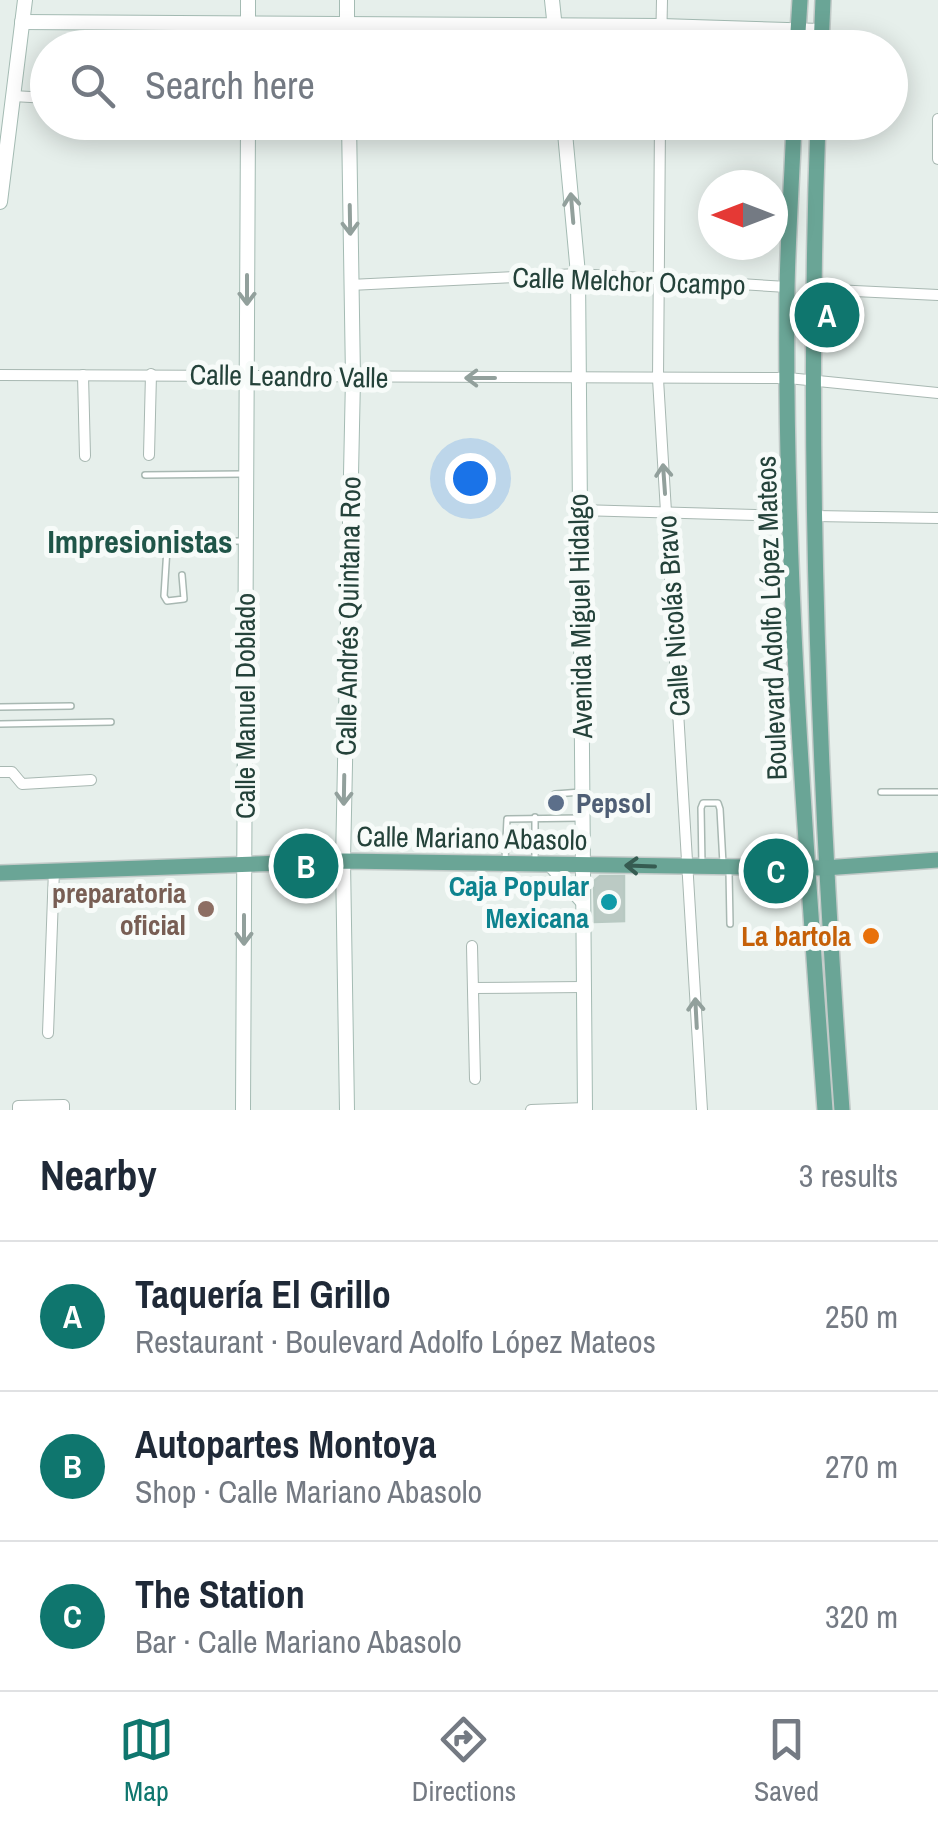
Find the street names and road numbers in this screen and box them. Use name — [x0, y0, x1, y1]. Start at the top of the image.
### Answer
street label: Calle Melchor Ocampo — [512, 258, 746, 304]
street label: Calle Leandro Valle — [189, 355, 389, 397]
street label: Boulevard Adolfo López Mateos — [746, 455, 796, 781]
street label: Calle Andrés Quintana Roo — [327, 476, 369, 756]
street label: Avenida Miguel Hidalgo — [559, 493, 601, 740]
street label: Calle Nicolás Bravo — [647, 514, 699, 718]
street label: Calle Manuel Doblado — [226, 593, 264, 819]
street label: Calle Mariano Abasolo — [356, 817, 588, 859]

